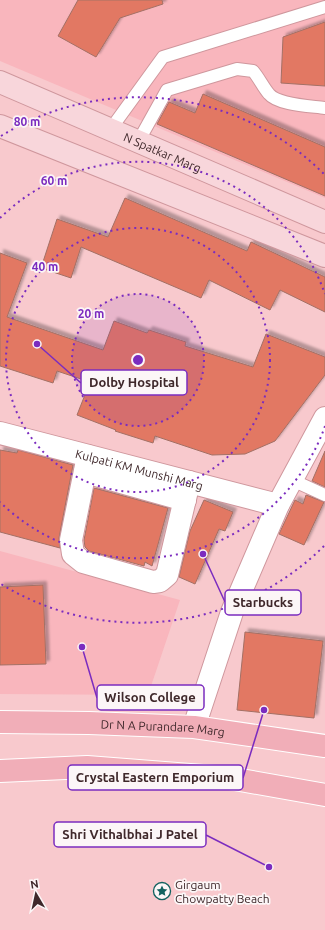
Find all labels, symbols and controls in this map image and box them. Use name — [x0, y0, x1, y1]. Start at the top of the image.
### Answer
text: 80 m — [14, 115, 40, 128]
street label: N Spatkar Marg — [122, 130, 203, 174]
text: 60 m — [41, 174, 67, 187]
text: 40 m — [32, 260, 58, 273]
text: 20 m — [78, 307, 104, 320]
centre of rings — [131, 353, 145, 367]
callout: Dolby Hospital — [81, 370, 187, 395]
text: Dolby Hospital — [89, 375, 179, 389]
street label: Kulpati KM Munshi Marg — [74, 446, 205, 492]
callout: Starbucks — [225, 590, 301, 615]
text: Starbucks — [233, 595, 293, 609]
callout: Wilson College — [97, 685, 204, 710]
text: Wilson College — [104, 690, 196, 704]
street label: Dr N A Purandare Marg — [100, 717, 226, 738]
callout: Crystal Eastern Emporium — [68, 765, 243, 790]
text: Crystal Eastern Emporium — [76, 770, 234, 784]
callout: Shri Vithalbhai J Patel — [54, 822, 206, 847]
text: Shri Vithalbhai J Patel — [62, 827, 198, 841]
north arrow — [16, 874, 56, 914]
text: N — [29, 878, 39, 891]
place label: Girgaum Chowpatty Beach — [175, 878, 270, 905]
place icon: Girgaum Chowpatty Beach — [152, 881, 172, 901]

